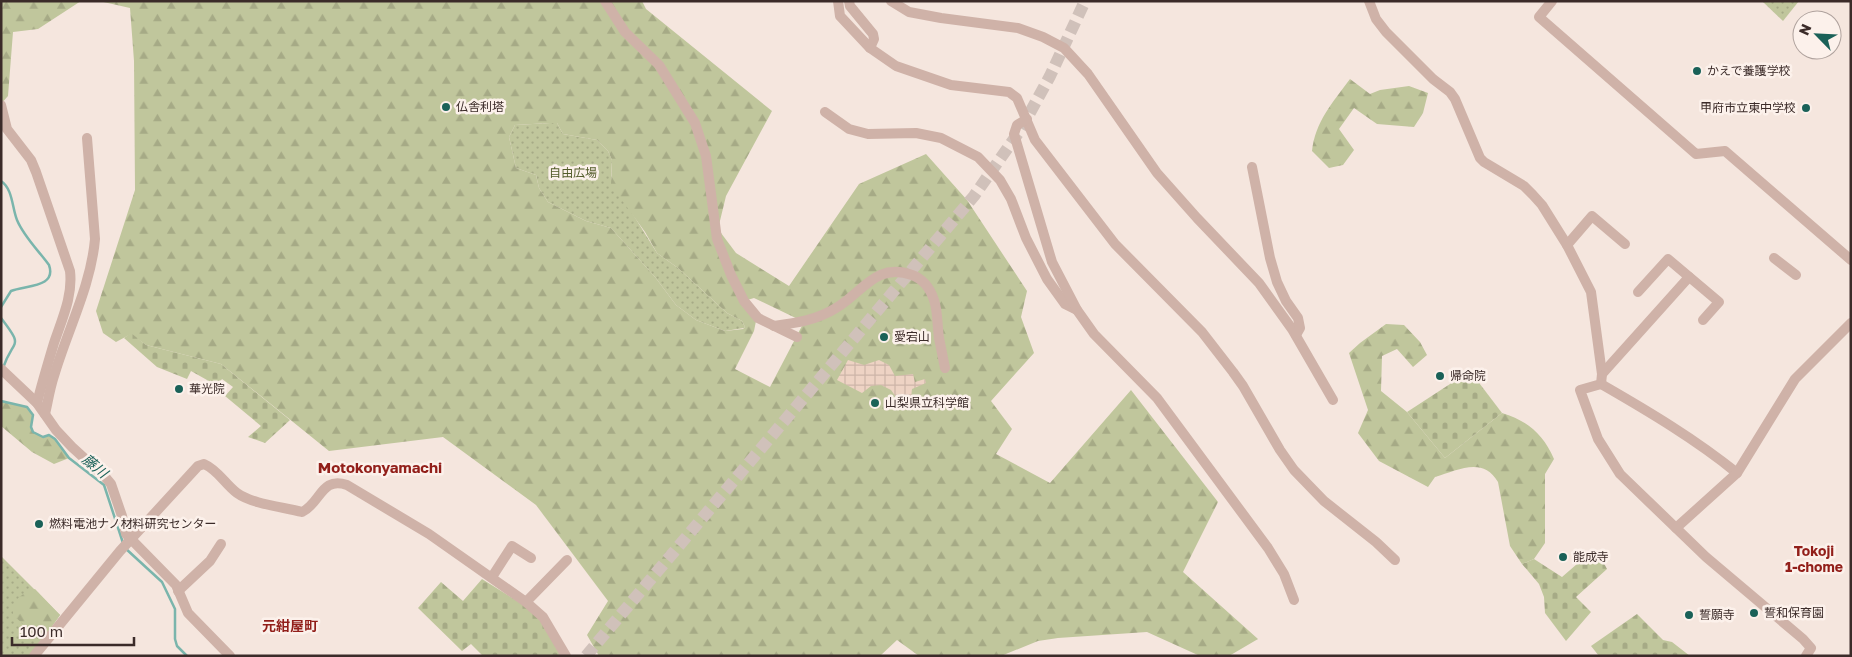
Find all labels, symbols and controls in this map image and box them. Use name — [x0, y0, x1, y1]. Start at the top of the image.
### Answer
north arrow — [1792, 10, 1842, 60]
text: N — [1795, 21, 1815, 38]
place label: かえで養護学校 — [1707, 63, 1791, 78]
marker: かえで養護学校 — [1691, 65, 1703, 77]
place label: 仏舎利塔 — [456, 99, 504, 114]
place label: 甲府市立東中学校 — [1700, 100, 1796, 115]
marker: 仏舎利塔 — [440, 101, 452, 113]
marker: 甲府市立東中学校 — [1800, 102, 1812, 114]
park label: 自由広場 — [549, 165, 597, 180]
place label: 愛宕山 — [894, 329, 930, 344]
marker: 愛宕山 — [878, 331, 890, 343]
place label: 帰命院 — [1450, 368, 1486, 383]
marker: 帰命院 — [1434, 370, 1446, 382]
place label: 華光院 — [189, 381, 225, 396]
marker: 華光院 — [173, 383, 185, 395]
place label: 山梨県立科学館 — [885, 395, 969, 410]
marker: 山梨県立科学館 — [869, 397, 881, 409]
water label: 藤川 — [79, 450, 113, 482]
district label: Motokonyamachi — [318, 458, 442, 476]
place label: 燃料電池ナノ材料研究センター — [49, 516, 216, 531]
marker: 燃料電池ナノ材料研究センター — [33, 518, 45, 530]
district label: Tokoji 1-chome — [1785, 542, 1843, 575]
place label: 能成寺 — [1573, 549, 1609, 564]
marker: 能成寺 — [1557, 551, 1569, 563]
place label: 誓和保育園 — [1764, 605, 1824, 620]
place label: 誓願寺 — [1699, 607, 1735, 622]
marker: 誓和保育園 — [1748, 607, 1760, 619]
marker: 誓願寺 — [1683, 609, 1695, 621]
scale bar — [12, 614, 135, 646]
district label: 元紺屋町 — [262, 617, 318, 634]
text: 100 m — [20, 622, 63, 640]

